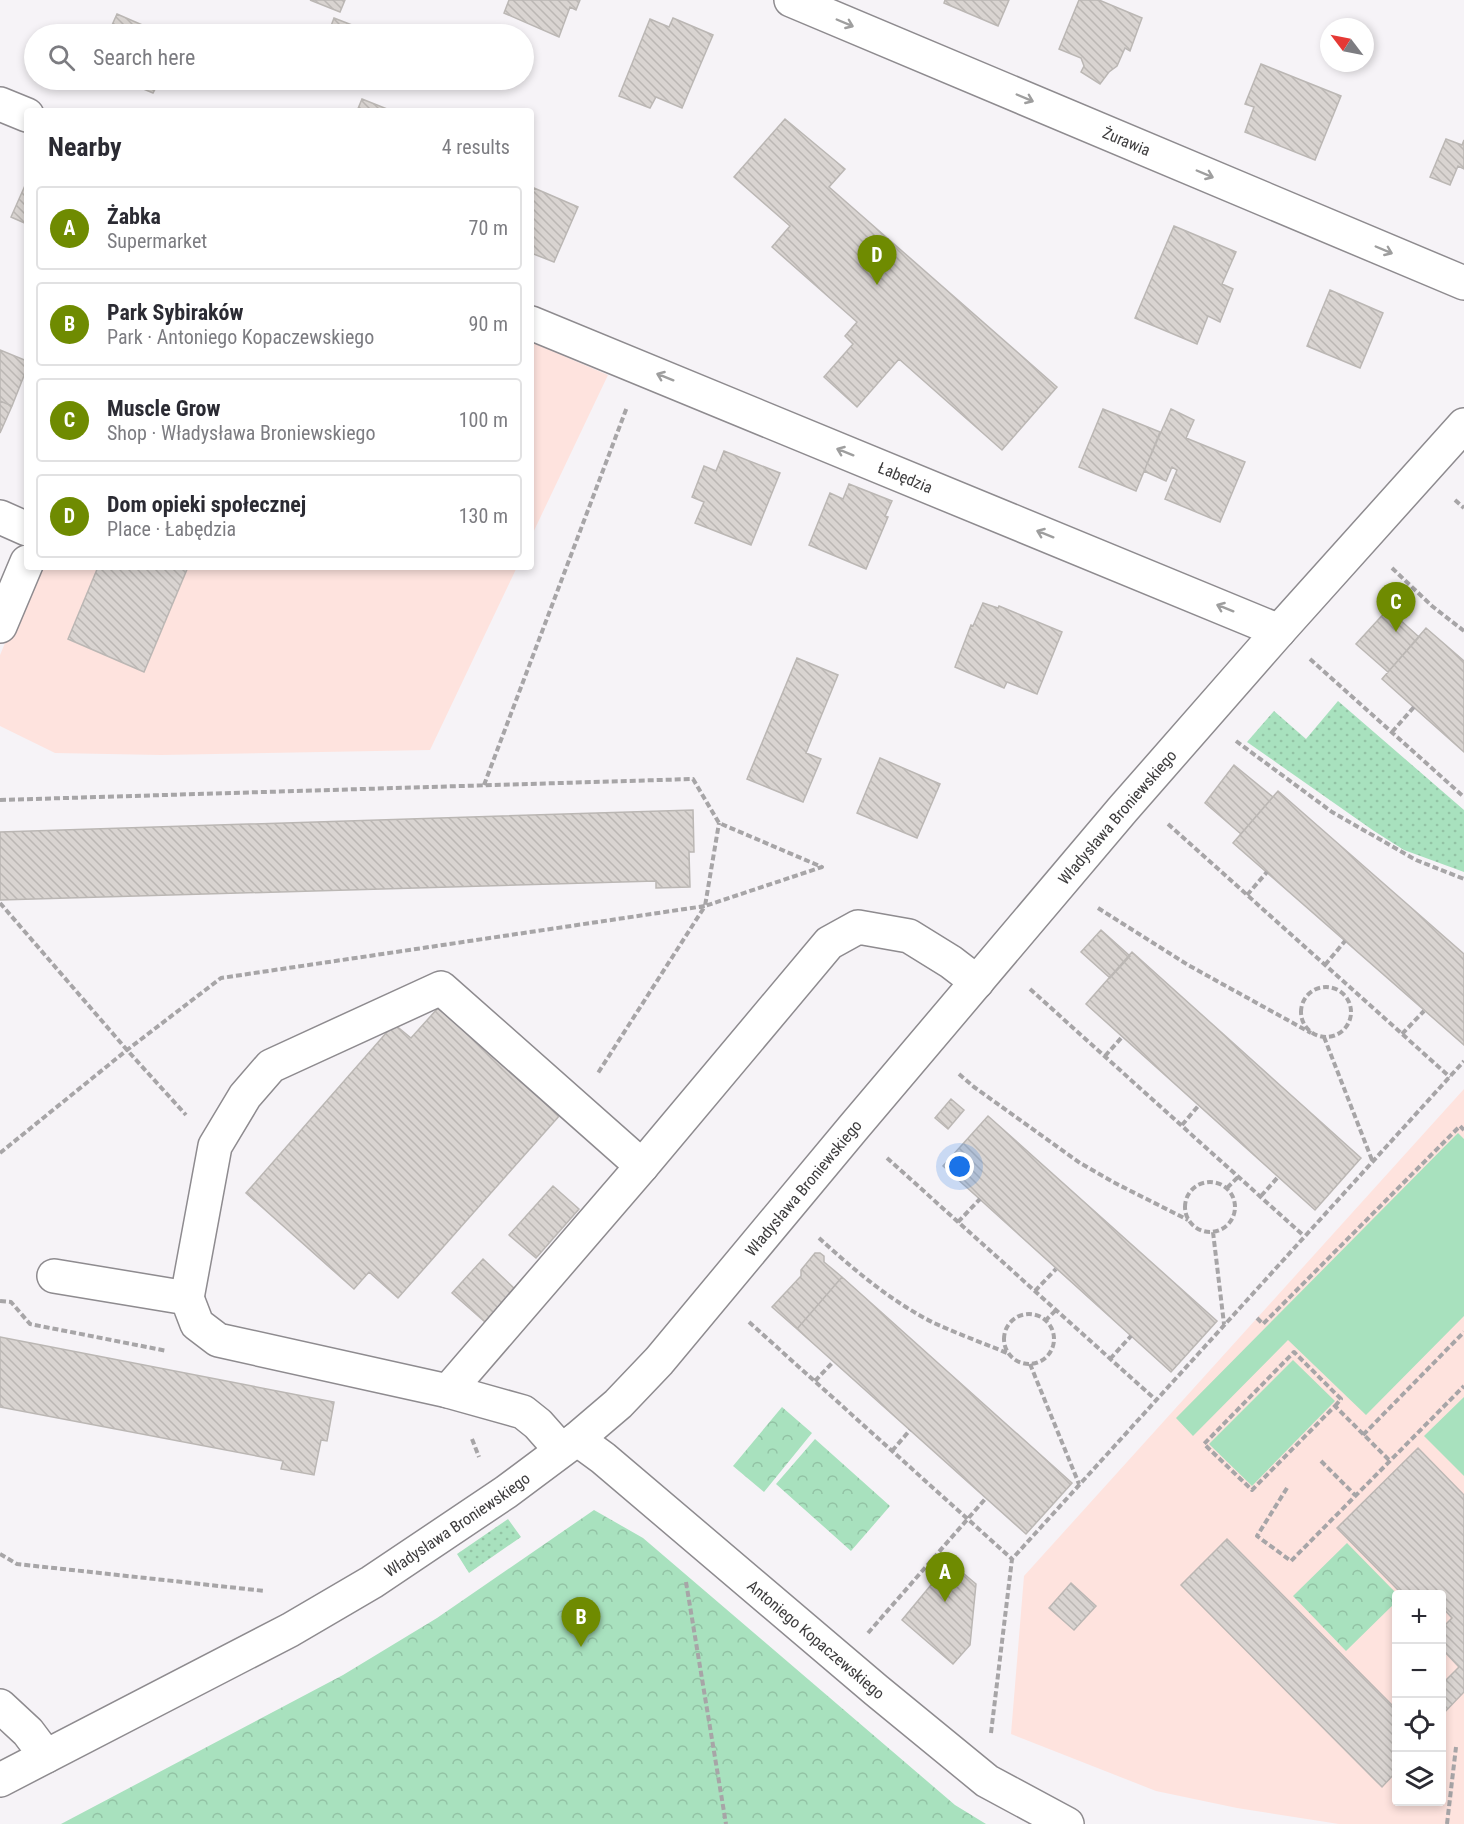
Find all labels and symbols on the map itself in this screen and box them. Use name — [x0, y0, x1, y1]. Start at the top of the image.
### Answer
one-way arrow — [836, 18, 854, 29]
north arrow — [1320, 18, 1374, 72]
one-way arrow — [1015, 93, 1034, 104]
street label: Żurawia — [1100, 123, 1153, 160]
one-way arrow — [1195, 169, 1213, 180]
pin: D — [858, 236, 896, 285]
one-way arrow — [1375, 245, 1393, 256]
one-way arrow — [656, 371, 674, 382]
one-way arrow — [836, 446, 855, 457]
street label: Łabędzia — [875, 458, 935, 497]
one-way arrow — [1036, 528, 1054, 539]
pin: C — [1376, 582, 1416, 632]
one-way arrow — [1216, 602, 1235, 613]
street label: Władysława Broniewskiego — [1054, 746, 1181, 889]
street label: Władysława Broniewskiego — [741, 1116, 866, 1260]
your location — [945, 1152, 974, 1181]
street label: Władysława Broniewskiego — [381, 1469, 534, 1581]
pin: A — [926, 1552, 964, 1602]
street label: Antoniego Kopaczewskiego — [743, 1576, 888, 1703]
pin: B — [562, 1598, 600, 1647]

